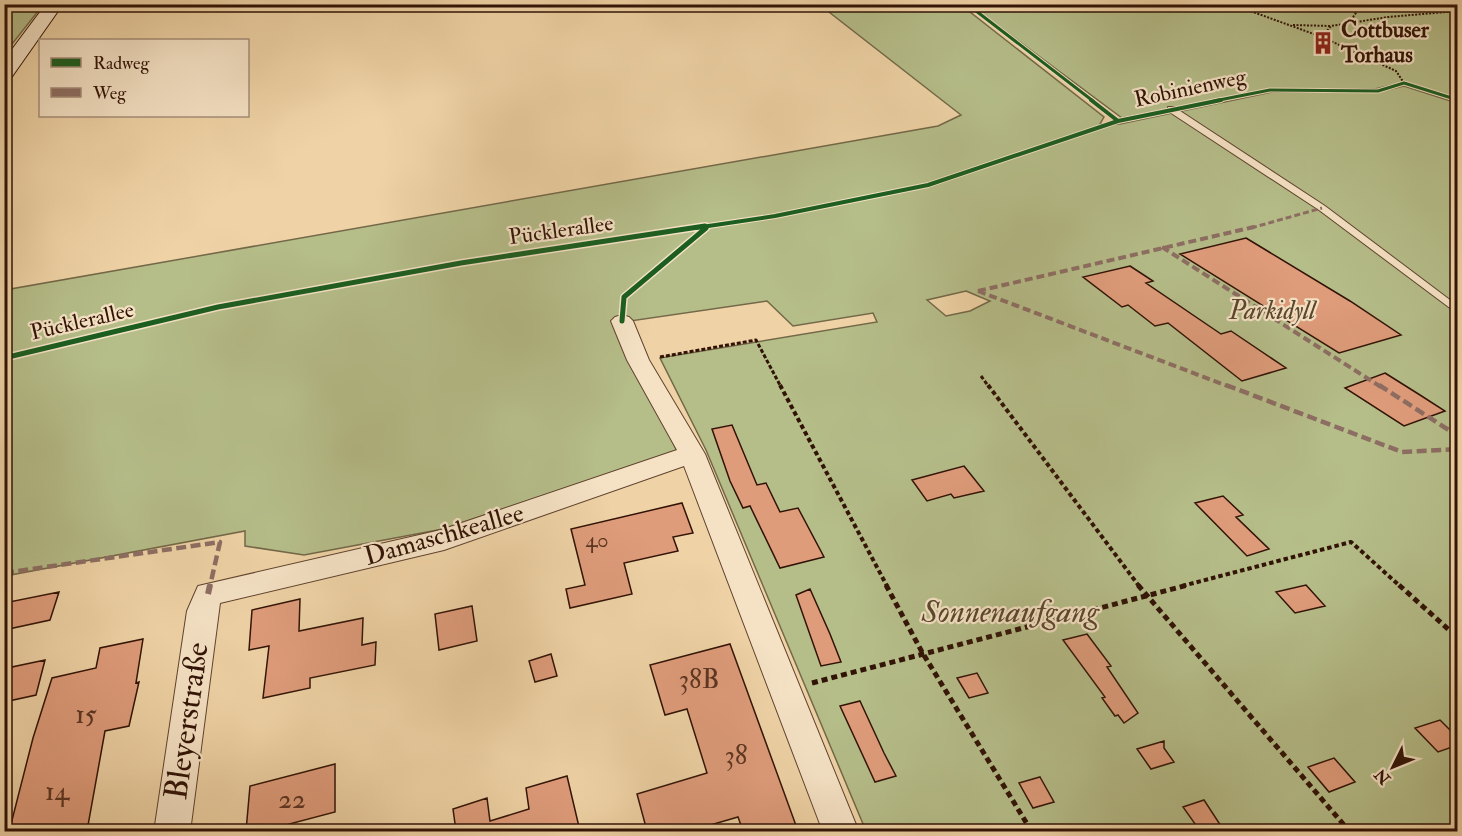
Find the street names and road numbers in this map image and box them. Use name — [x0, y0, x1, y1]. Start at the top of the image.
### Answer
street label: Robinienweg — [1132, 62, 1250, 113]
street label: Pücklerallee — [507, 209, 615, 251]
street label: Pücklerallee — [28, 296, 136, 346]
street label: Damaschkeallee — [361, 497, 528, 573]
street label: Bleyerstraße — [156, 640, 218, 802]

